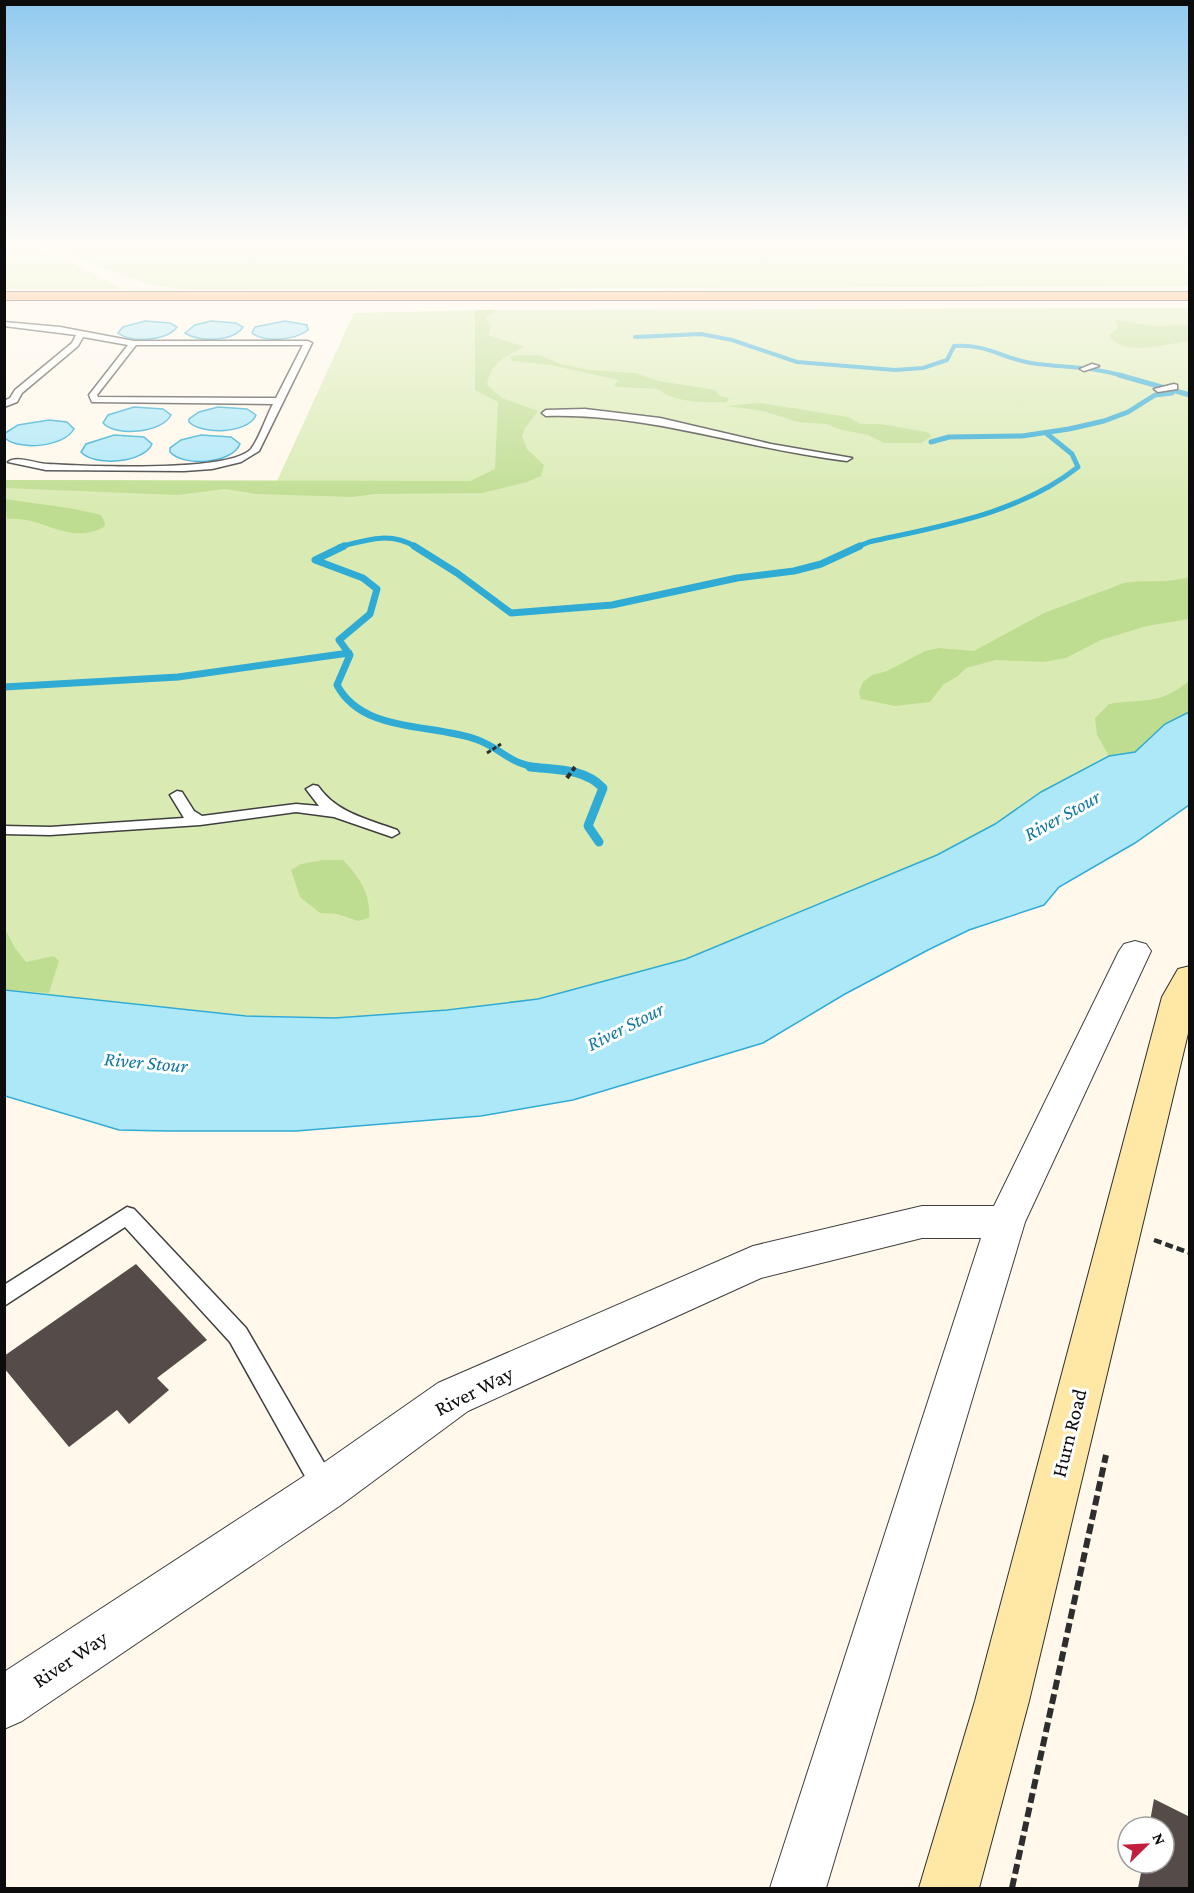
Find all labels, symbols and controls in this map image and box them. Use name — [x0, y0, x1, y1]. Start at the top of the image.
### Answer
water label: River Stour — [1020, 785, 1105, 845]
water label: River Stour — [583, 997, 668, 1055]
water label: River Stour — [103, 1047, 190, 1077]
street label: River Way — [431, 1361, 518, 1421]
street label: Hurn Road — [1046, 1386, 1092, 1480]
street label: River Way — [28, 1625, 112, 1693]
north arrow — [1116, 1815, 1176, 1875]
text: N — [1149, 1831, 1169, 1848]

